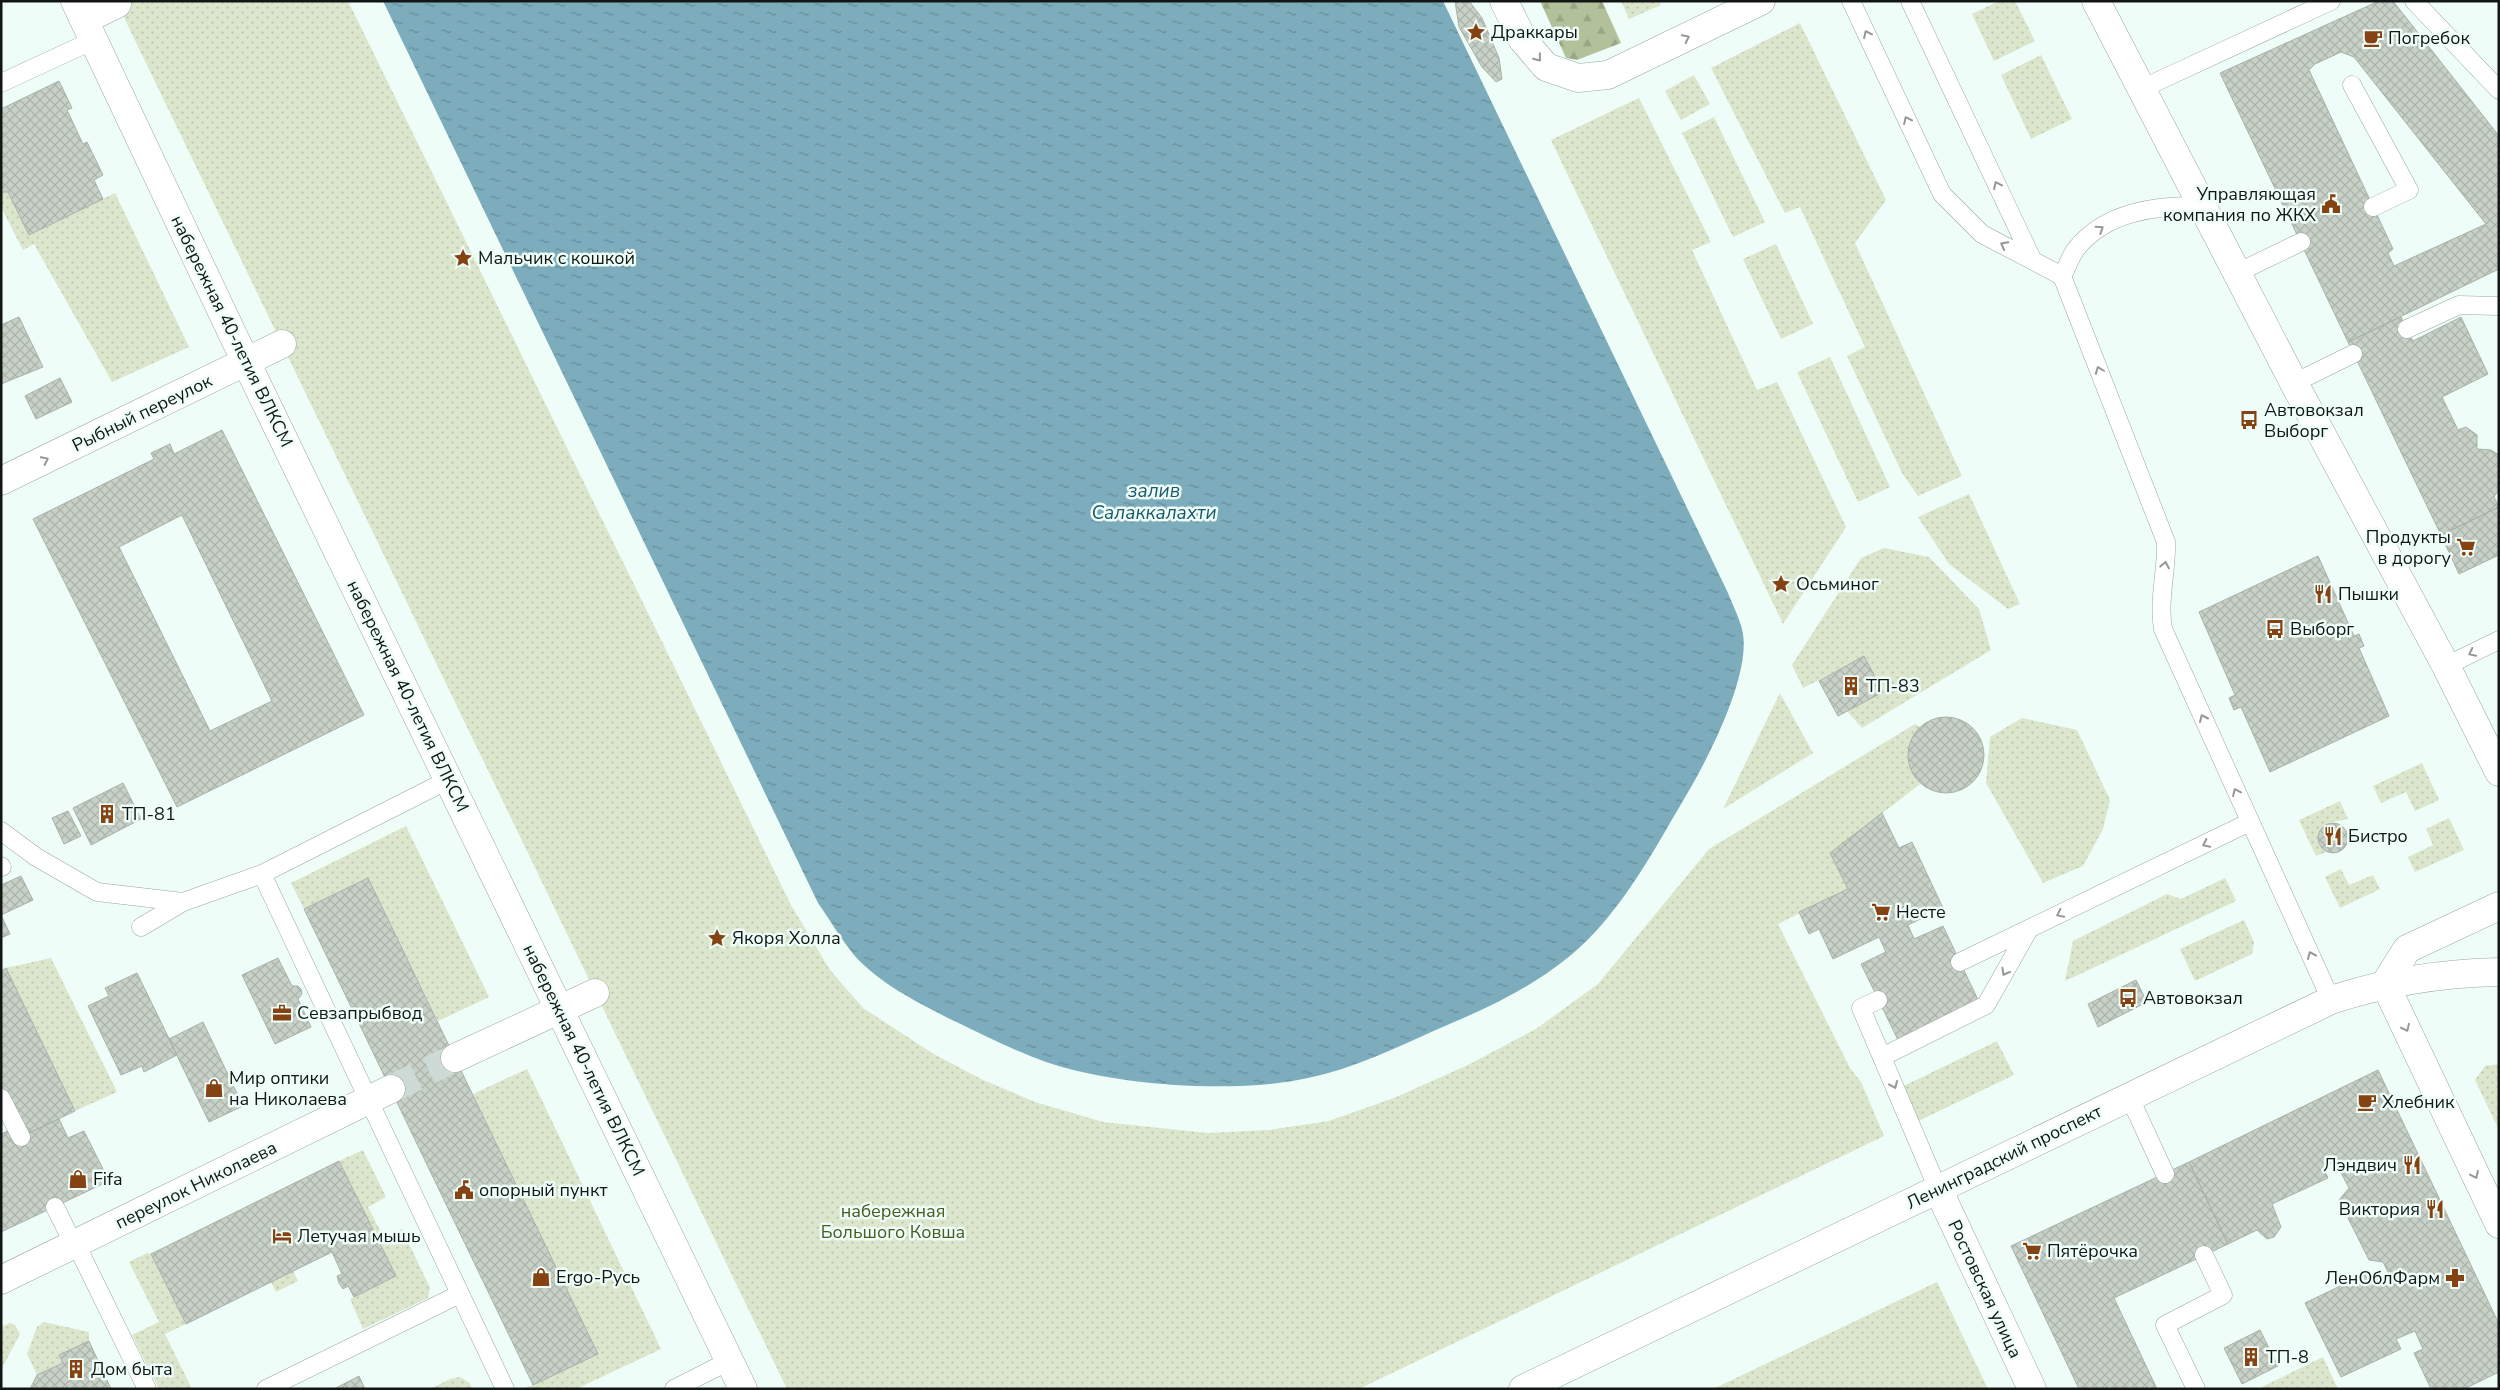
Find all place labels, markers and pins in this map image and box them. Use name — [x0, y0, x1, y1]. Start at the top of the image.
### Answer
place label: Драккары — [1491, 20, 1578, 44]
place icon: Драккары — [1465, 21, 1487, 43]
place label: Погребок — [2388, 26, 2470, 50]
cafe icon: Погребок — [2362, 27, 2384, 49]
place label: Управляющая компания по ЖКХ — [2163, 182, 2316, 227]
public building icon: Управляющая компания по ЖКХ — [2320, 193, 2342, 215]
place label: Мальчик с кошкой — [478, 246, 635, 270]
place icon: Мальчик с кошкой — [452, 247, 474, 269]
place label: Автовокзал Выборг — [2264, 398, 2364, 443]
bus stop icon: Автовокзал Выборг — [2238, 409, 2260, 431]
place label: Продукты в дорогу — [2366, 525, 2452, 570]
supermarket icon: Продукты в дорогу — [2455, 536, 2477, 558]
place label: Осьминог — [1796, 572, 1879, 596]
place icon: Осьминог — [1770, 573, 1792, 595]
place label: Пышки — [2338, 582, 2399, 606]
restaurant icon: Пышки — [2312, 583, 2334, 605]
place label: Выборг — [2290, 617, 2354, 641]
bus stop icon: Выборг — [2264, 618, 2286, 640]
place label: ТП-83 — [1866, 674, 1920, 698]
building icon: ТП-83 — [1840, 675, 1862, 697]
place label: ТП-81 — [122, 802, 176, 826]
building icon: ТП-81 — [96, 803, 118, 825]
place label: Бистро — [2348, 824, 2408, 848]
restaurant icon: Бистро — [2322, 825, 2344, 847]
place label: Несте — [1896, 900, 1946, 924]
supermarket icon: Несте — [1870, 901, 1892, 923]
place label: Якоря Холла — [732, 926, 841, 950]
place icon: Якоря Холла — [706, 927, 728, 949]
place label: Автовокзал — [2143, 986, 2243, 1010]
bus stop icon: Автовокзал — [2117, 987, 2139, 1009]
place label: Севзапрыбвод — [297, 1001, 423, 1025]
office icon: Севзапрыбвод — [271, 1002, 293, 1024]
place label: Мир оптики на Николаева — [229, 1066, 347, 1111]
shop icon: Мир оптики на Николаева — [203, 1077, 225, 1099]
place label: Хлебник — [2382, 1090, 2455, 1114]
cafe icon: Хлебник — [2356, 1091, 2378, 1113]
place label: Лэндвич — [2323, 1153, 2397, 1177]
restaurant icon: Лэндвич — [2401, 1154, 2423, 1176]
place label: Fifa — [93, 1167, 122, 1191]
shop icon: Fifa — [67, 1168, 89, 1190]
place label: опорный пункт — [479, 1178, 607, 1202]
public building icon: опорный пункт — [453, 1179, 475, 1201]
place label: Виктория — [2339, 1197, 2420, 1221]
restaurant icon: Виктория — [2424, 1198, 2446, 1220]
place label: Летучая мышь — [297, 1224, 421, 1248]
hotel icon: Летучая мышь — [271, 1225, 293, 1247]
place label: Пятёрочка — [2047, 1239, 2138, 1263]
supermarket icon: Пятёрочка — [2021, 1240, 2043, 1262]
place label: Ergo-Русь — [556, 1265, 640, 1289]
shop icon: Ergo-Русь — [530, 1266, 552, 1288]
place label: ЛенОблФарм — [2325, 1266, 2440, 1290]
pharmacy icon: ЛенОблФарм — [2444, 1267, 2466, 1289]
place label: ТП-8 — [2266, 1345, 2309, 1369]
building icon: ТП-8 — [2240, 1346, 2262, 1368]
place label: Дом быта — [91, 1357, 173, 1381]
building icon: Дом быта — [65, 1358, 87, 1380]

